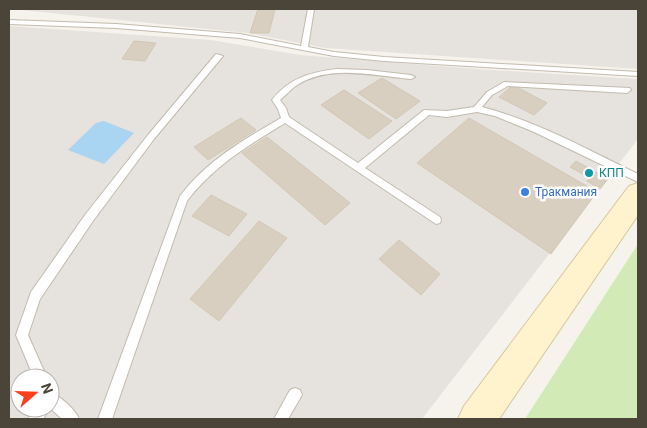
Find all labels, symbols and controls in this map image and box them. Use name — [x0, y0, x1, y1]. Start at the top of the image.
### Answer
place label: КПП — [599, 166, 624, 180]
marker: КПП — [583, 167, 595, 179]
place label: Тракмания — [535, 185, 597, 199]
marker: Тракмания — [519, 186, 531, 198]
north arrow — [10, 368, 60, 418]
text: N — [38, 381, 56, 396]

